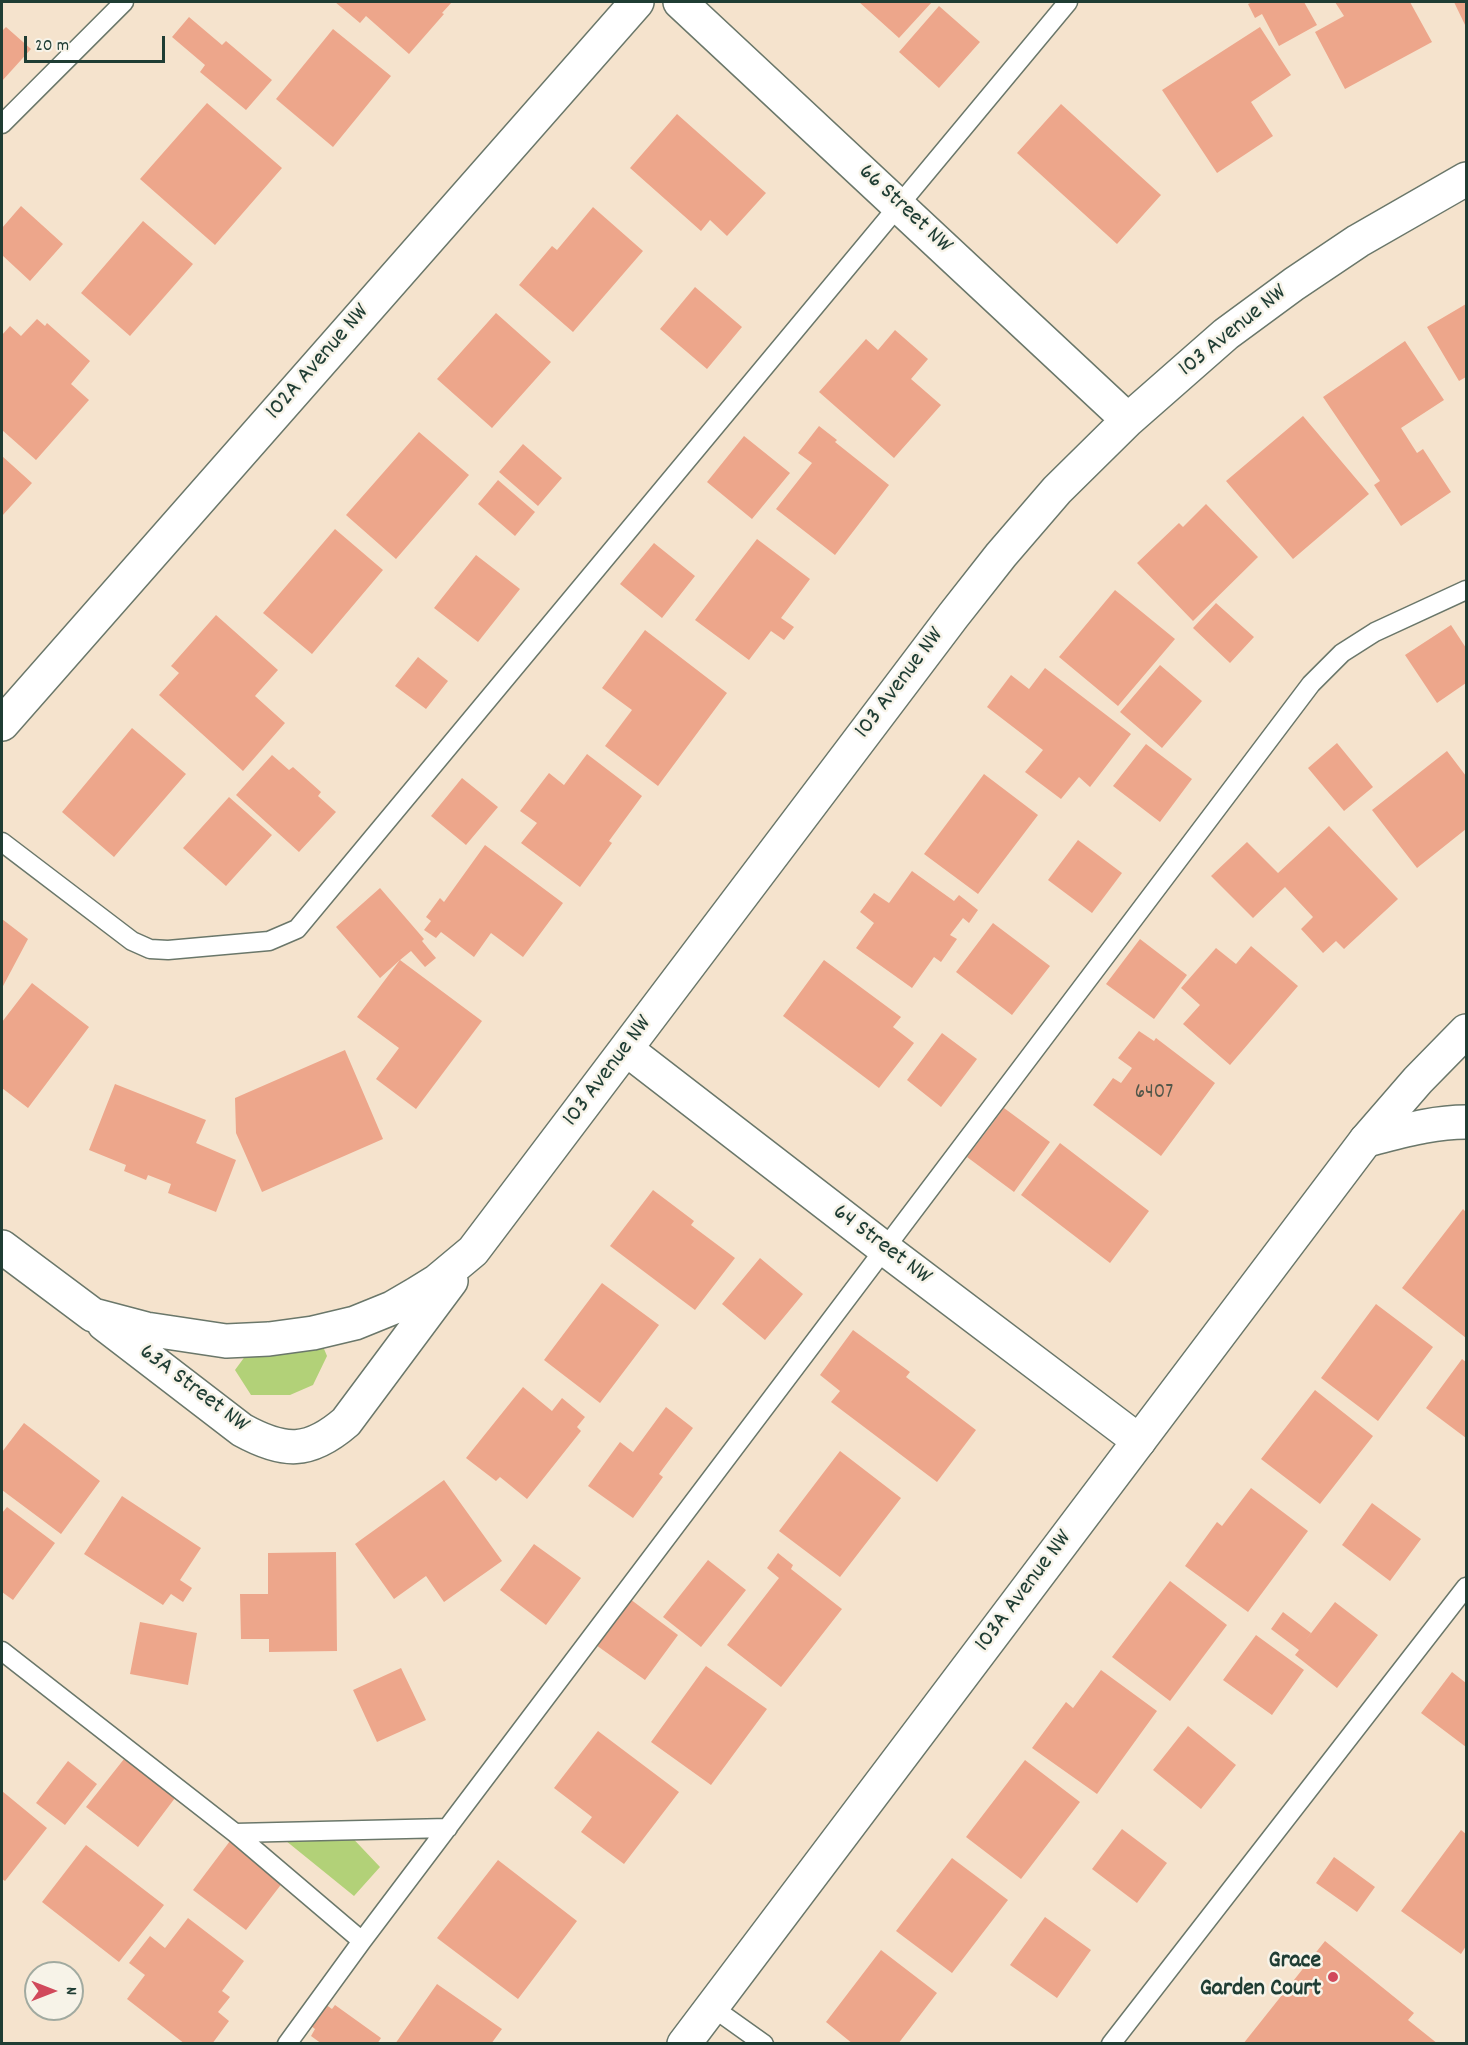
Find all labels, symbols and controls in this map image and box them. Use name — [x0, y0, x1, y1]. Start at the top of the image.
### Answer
scale bar — [27, 24, 168, 62]
text: 20 m — [35, 34, 69, 59]
street label: 66 Street NW — [851, 159, 957, 261]
street label: 103 Avenue NW — [1174, 280, 1294, 384]
street label: 102A Avenue NW — [261, 299, 377, 427]
street label: 103 Avenue NW — [850, 623, 952, 745]
street label: 103 Avenue NW — [558, 1011, 660, 1133]
house number: 6407 — [1135, 1081, 1173, 1107]
street label: 64 Street NW — [826, 1199, 936, 1293]
street label: 63A Street NW — [132, 1339, 254, 1441]
street label: 103A Avenue NW — [970, 1526, 1080, 1658]
place label: Grace Garden Court — [1200, 1949, 1321, 2005]
north arrow — [24, 1961, 84, 2021]
marker: Grace Garden Court — [1326, 1970, 1340, 1984]
text: N — [59, 1987, 82, 1995]

